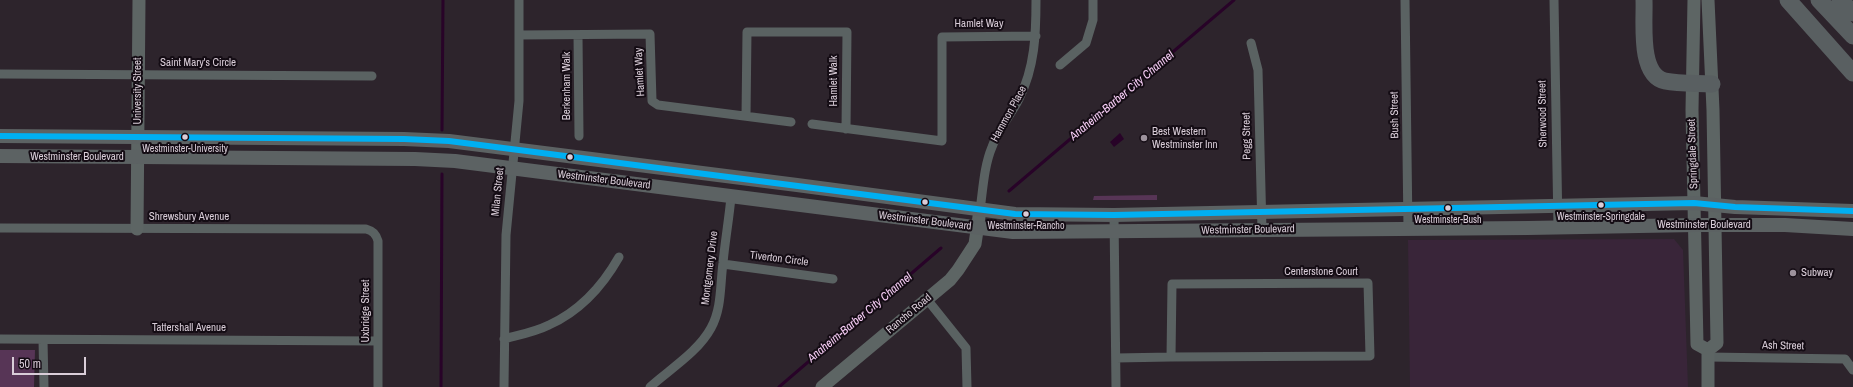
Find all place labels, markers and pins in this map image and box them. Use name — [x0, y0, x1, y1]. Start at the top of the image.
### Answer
place label: Best Western Westminster Inn — [1152, 125, 1218, 151]
marker: Westminster-University — [180, 132, 190, 142]
marker: Best Western Westminster Inn — [1139, 133, 1149, 143]
place label: Westminster-University — [142, 143, 228, 155]
unlabelled marker — [565, 152, 575, 162]
unlabelled marker — [920, 197, 930, 207]
marker: Westminster-Springdale — [1596, 200, 1606, 210]
marker: Westminster-Bush — [1443, 203, 1453, 213]
marker: Westminster-Rancho — [1021, 209, 1031, 219]
place label: Westminster-Springdale — [1557, 211, 1645, 223]
place label: Westminster-Bush — [1414, 214, 1482, 226]
place label: Westminster-Rancho — [988, 220, 1064, 232]
place label: Subway — [1801, 266, 1833, 280]
marker: Subway — [1788, 268, 1798, 278]

